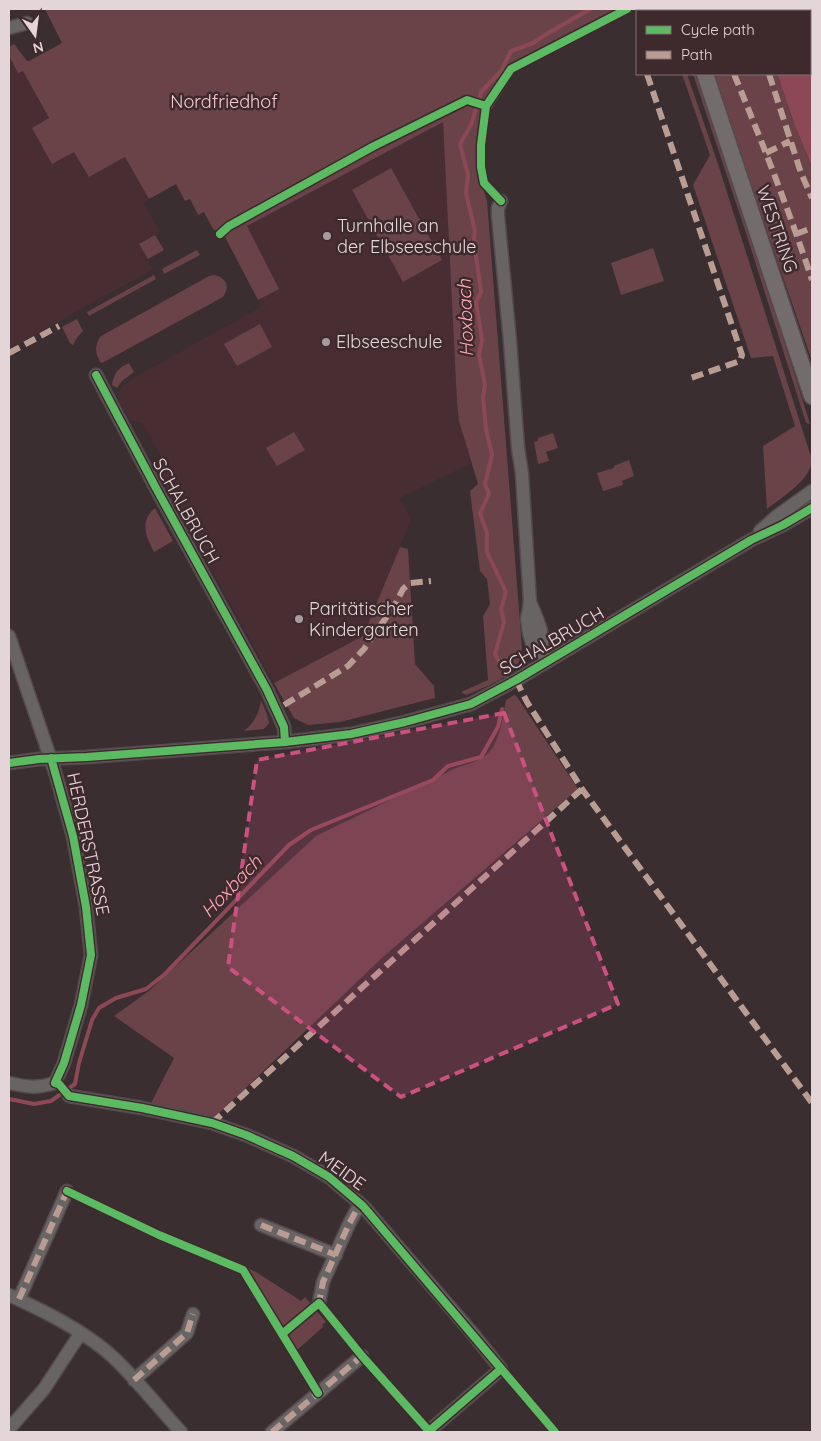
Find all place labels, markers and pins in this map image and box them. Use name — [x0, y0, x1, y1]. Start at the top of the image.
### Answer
place label: Turnhalle an der Elbseeschule — [337, 214, 476, 258]
marker: Turnhalle an der Elbseeschule — [321, 230, 333, 242]
place label: Elbseeschule — [336, 330, 442, 353]
marker: Elbseeschule — [320, 336, 332, 348]
place label: Paritätischer Kindergarten — [309, 597, 419, 641]
marker: Paritätischer Kindergarten — [293, 613, 305, 625]

